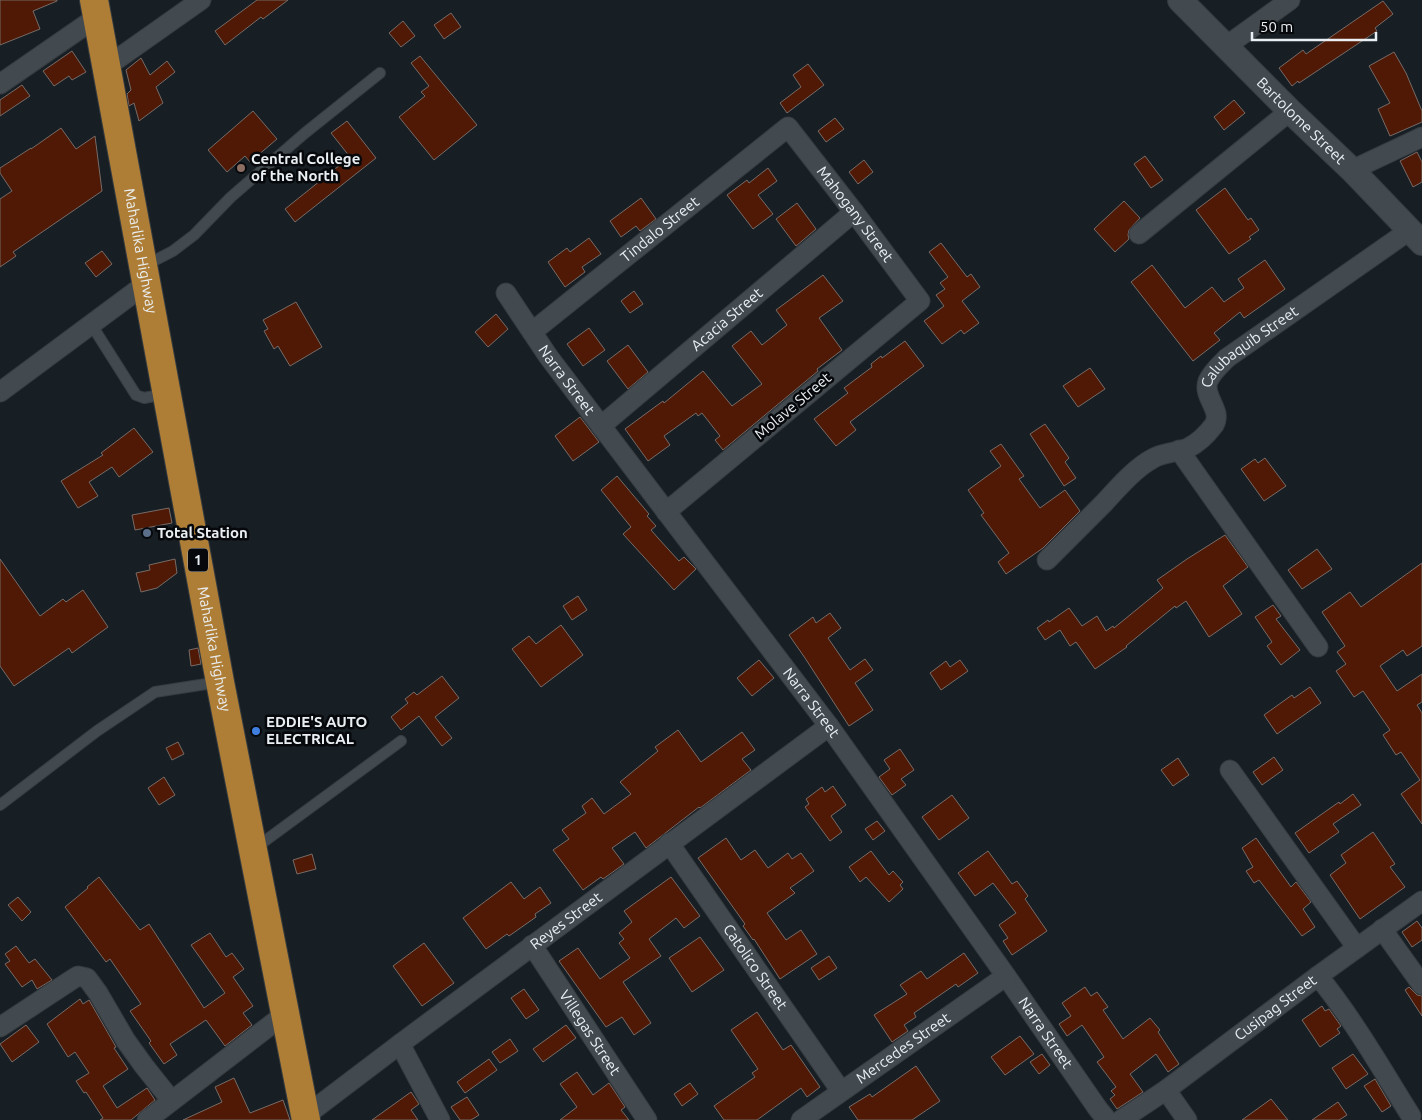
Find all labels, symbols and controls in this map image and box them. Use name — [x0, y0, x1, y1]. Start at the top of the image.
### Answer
scale bar — [1252, 10, 1376, 42]
text: 50 m — [1260, 18, 1293, 35]
street label: Bartolome Street — [1254, 74, 1349, 167]
place label: Central College of the North — [251, 150, 360, 184]
marker: Central College of the North — [235, 162, 247, 174]
street label: Mahogany Street — [814, 163, 897, 265]
street label: Maharlika Highway — [121, 187, 161, 315]
street label: Tindalo Street — [617, 193, 702, 266]
street label: Acacia Street — [688, 284, 766, 354]
street label: Calubaquib Street — [1198, 302, 1301, 389]
street label: Narra Street — [535, 342, 599, 418]
street label: Molave Street — [751, 369, 834, 442]
place label: Total Station — [157, 524, 248, 541]
marker: Total Station — [141, 527, 153, 539]
road number: 1 — [188, 548, 208, 572]
street label: Maharlika Highway — [195, 585, 235, 713]
street label: Narra Street — [780, 664, 843, 741]
place label: EDDIE'S AUTO ELECTRICAL — [266, 713, 368, 747]
marker: EDDIE'S AUTO ELECTRICAL — [250, 725, 262, 737]
street label: Reyes Street — [527, 888, 605, 953]
street label: Catolico Street — [720, 921, 791, 1013]
street label: Cusipag Street — [1231, 971, 1320, 1044]
street label: Villegas Street — [556, 987, 624, 1078]
street label: Narra Street — [1015, 994, 1076, 1072]
street label: Mercedes Street — [853, 1009, 953, 1087]

